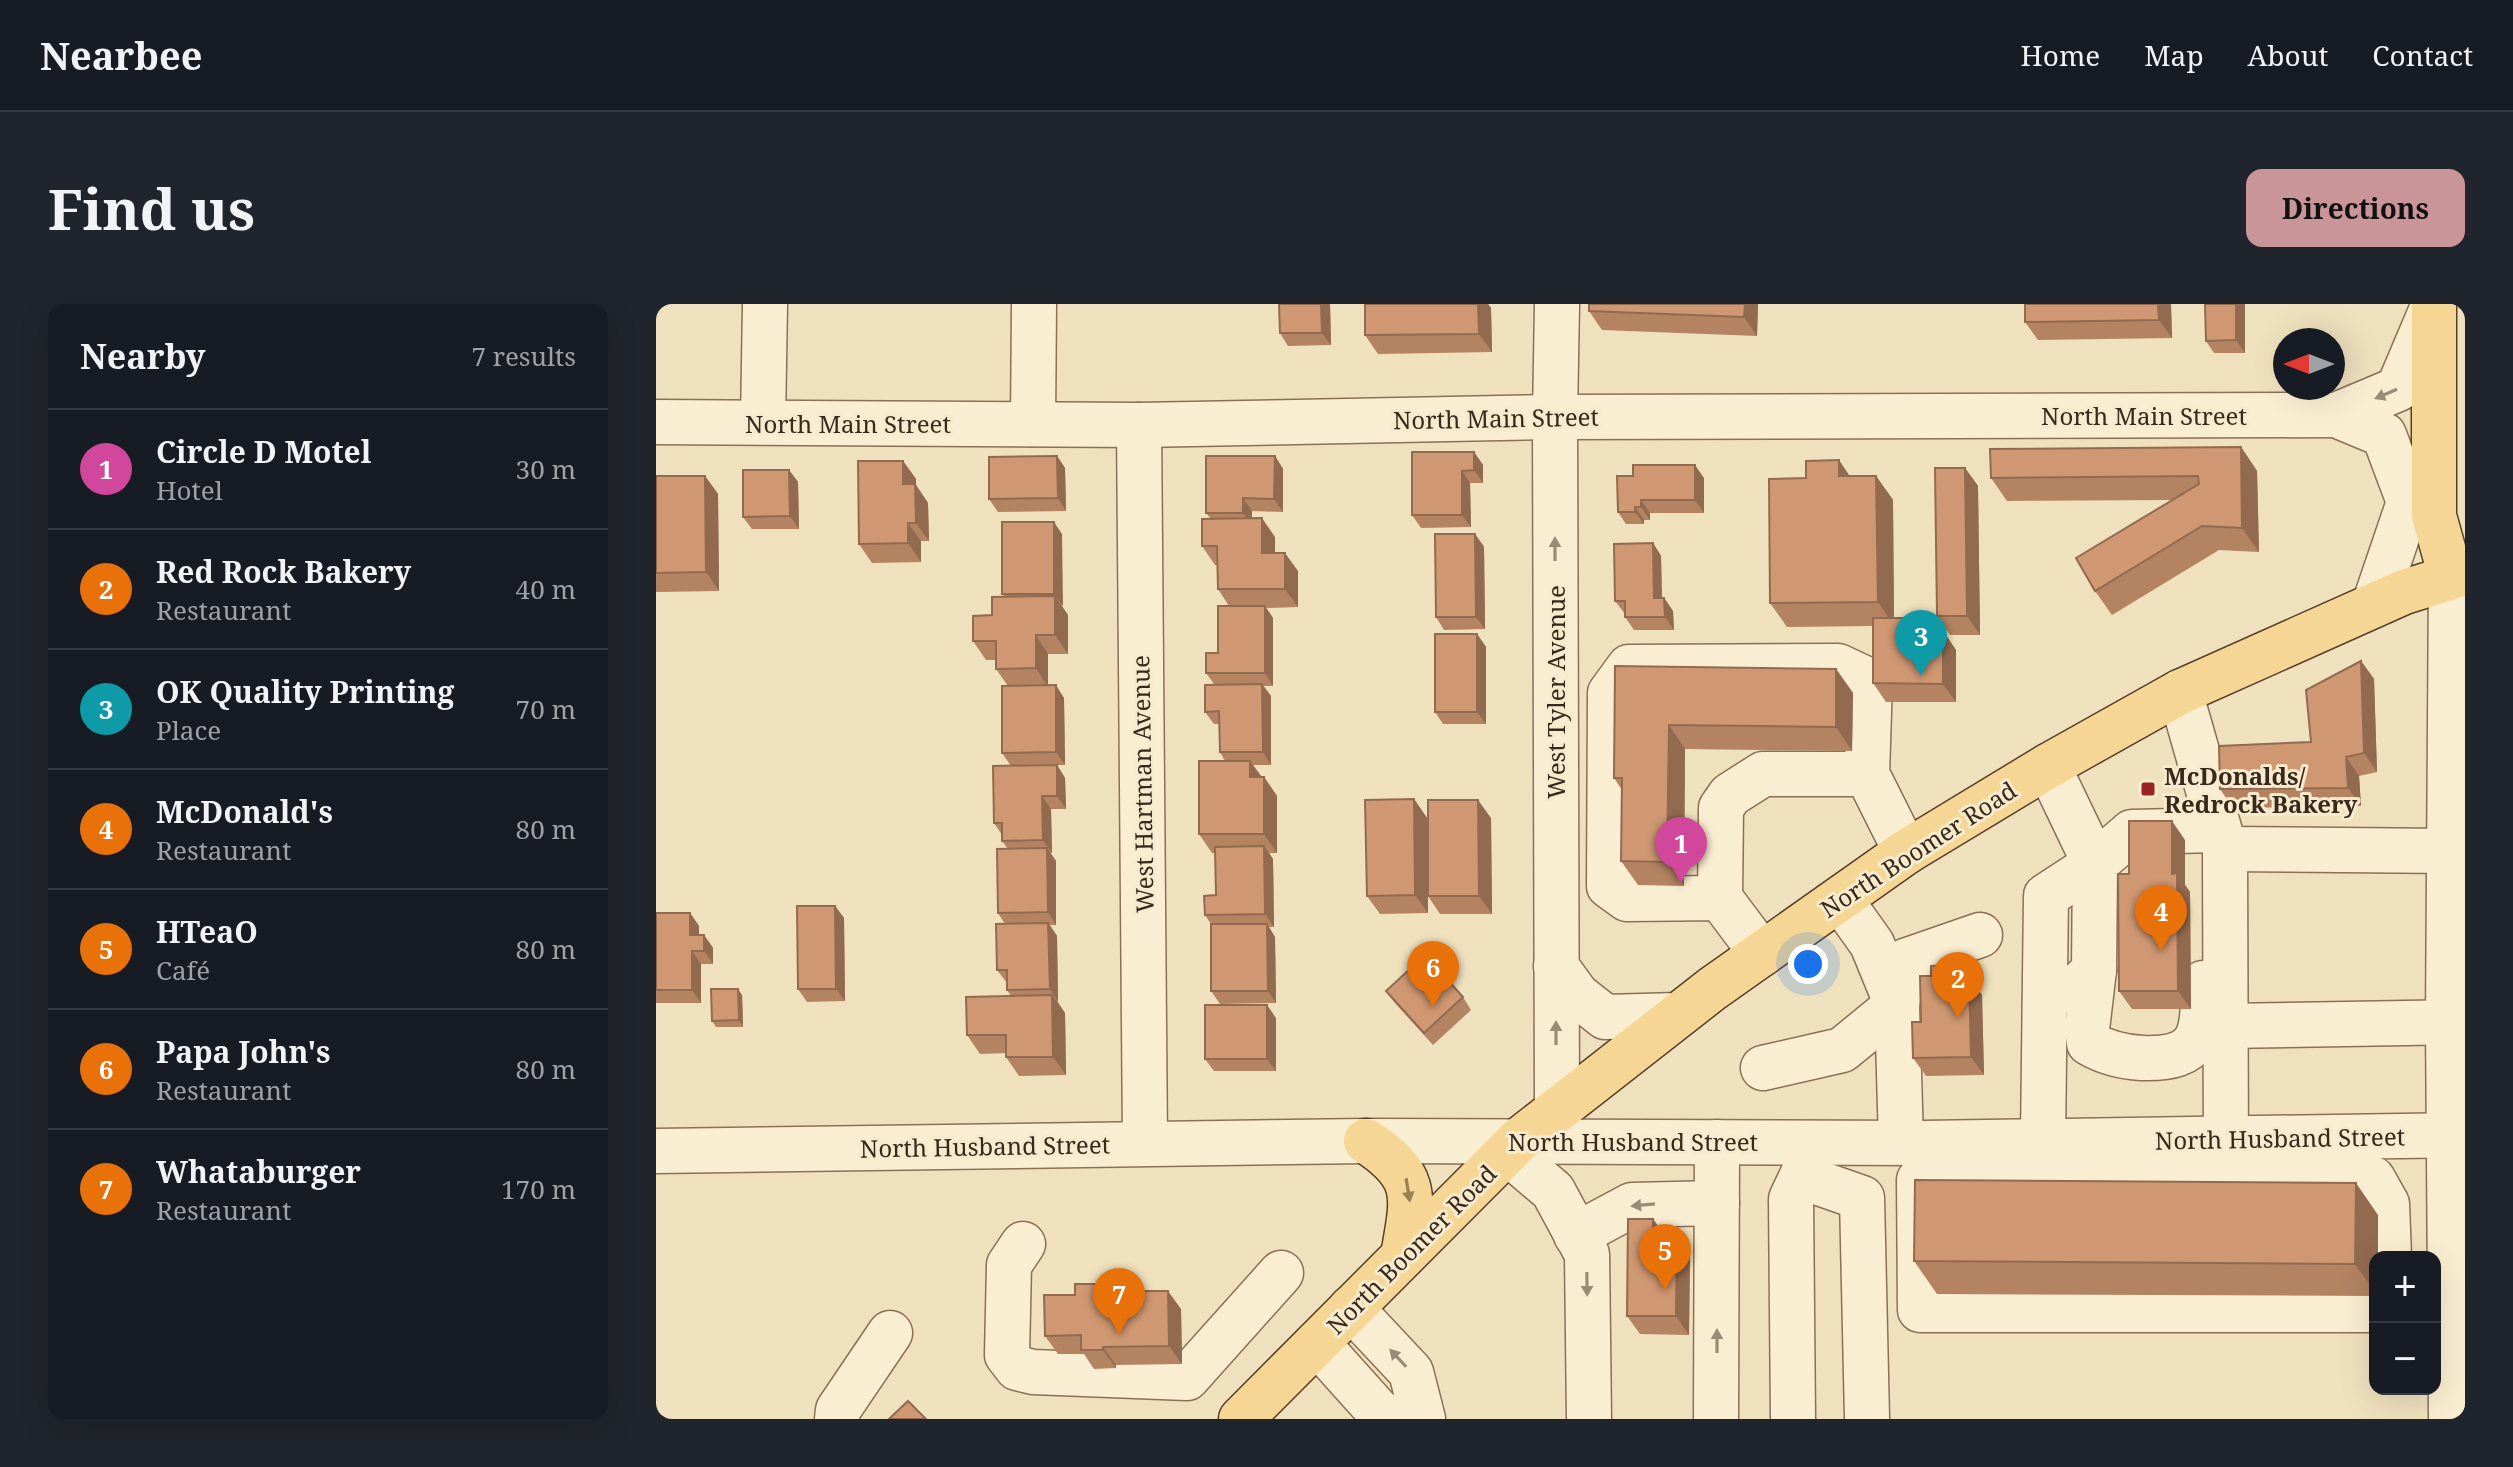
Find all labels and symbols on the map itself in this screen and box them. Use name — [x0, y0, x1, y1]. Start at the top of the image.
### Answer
north arrow — [2273, 328, 2345, 400]
one-way arrow — [2374, 388, 2398, 401]
street label: North Main Street — [2041, 399, 2247, 432]
street label: North Main Street — [1393, 400, 1599, 436]
street label: North Main Street — [745, 407, 951, 440]
one-way arrow — [1549, 536, 1561, 561]
street label: West Tyler Avenue — [1539, 585, 1572, 799]
pin: 3 — [1895, 610, 1947, 676]
street label: West Hartman Avenue — [1123, 655, 1161, 913]
place label: McDonalds/ Redrock Bakery — [2164, 759, 2357, 820]
street label: North Boomer Road — [1814, 773, 2023, 925]
marker: McDonalds/ Redrock Bakery — [2139, 780, 2157, 798]
pin: 1 — [1655, 817, 1707, 883]
pin: 4 — [2135, 885, 2187, 951]
pin: 6 — [1407, 941, 1459, 1007]
your location — [1788, 944, 1828, 984]
pin: 2 — [1932, 952, 1984, 1018]
one-way arrow — [1550, 1020, 1562, 1045]
street label: North Husband Street — [2155, 1119, 2405, 1157]
street label: North Husband Street — [1508, 1125, 1758, 1158]
street label: North Husband Street — [860, 1127, 1110, 1165]
street label: North Boomer Road — [1319, 1157, 1503, 1341]
one-way arrow — [1402, 1177, 1415, 1202]
one-way arrow — [1630, 1199, 1655, 1212]
pin: 5 — [1639, 1224, 1691, 1290]
pin: 7 — [1093, 1268, 1145, 1334]
one-way arrow — [1581, 1272, 1593, 1297]
one-way arrow — [1711, 1328, 1723, 1353]
one-way arrow — [1389, 1349, 1407, 1368]

